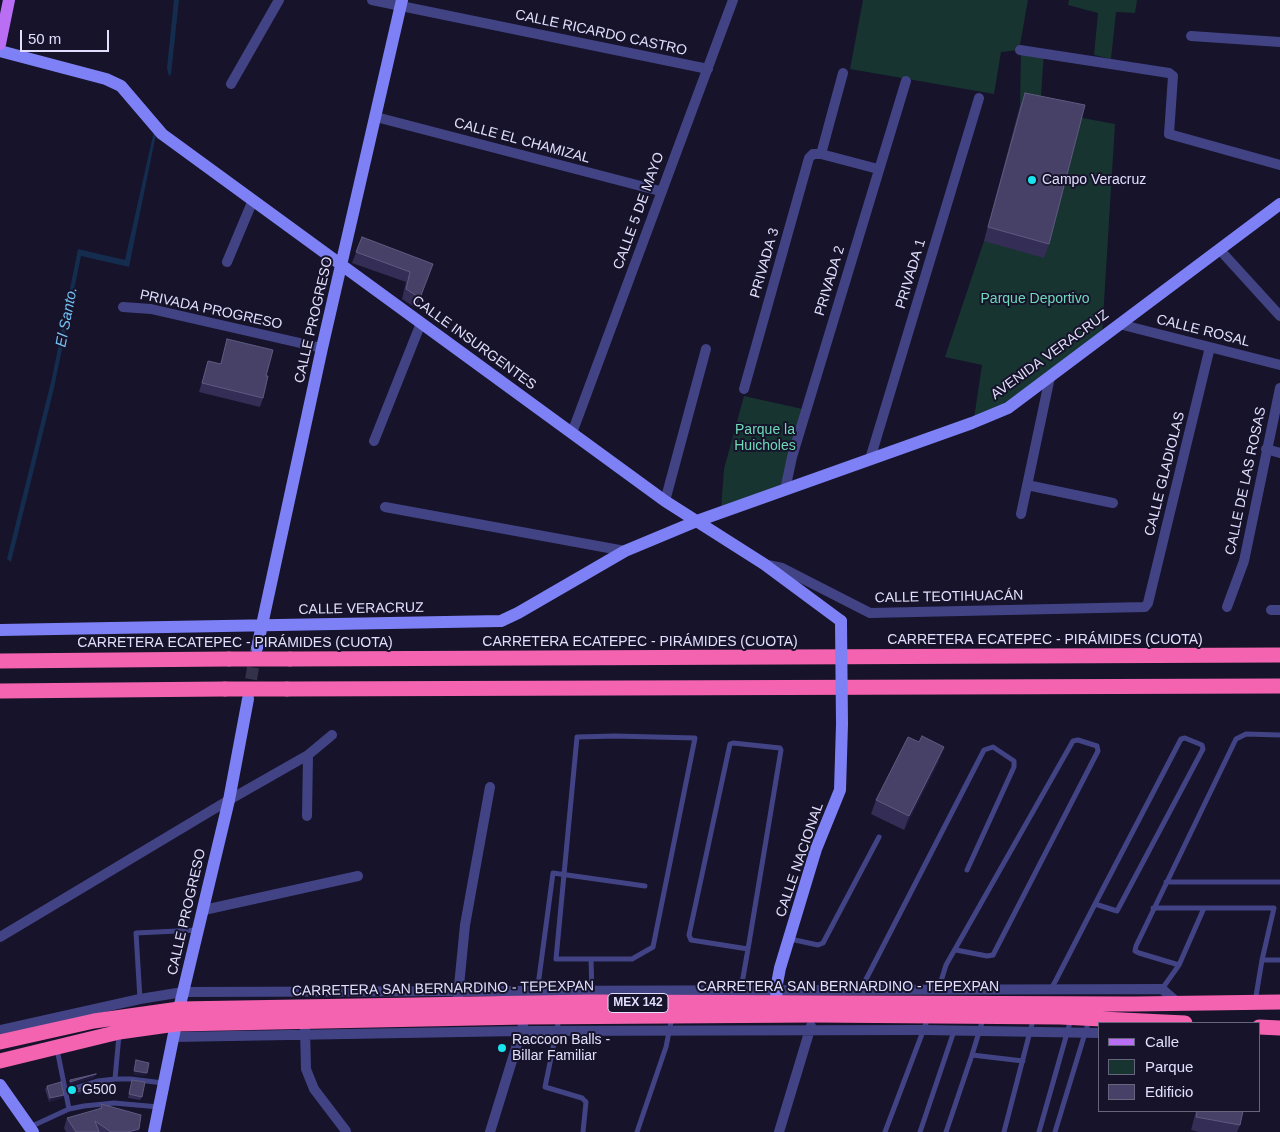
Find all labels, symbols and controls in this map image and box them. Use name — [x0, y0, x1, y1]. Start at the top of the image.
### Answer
street label: CALLE RICARDO CASTRO — [514, 7, 688, 59]
scale bar — [22, 20, 111, 52]
text: 50 m — [28, 30, 61, 47]
street label: CALLE EL CHAMIZAL — [452, 115, 592, 167]
street label: CALLE 5 DE MAYO — [610, 150, 668, 272]
place label: Campo Veracruz — [1042, 172, 1146, 188]
marker: Campo Veracruz — [1026, 174, 1038, 186]
street label: PRIVADA 3 — [747, 226, 783, 300]
street label: PRIVADA 1 — [892, 237, 930, 311]
street label: PRIVADA 2 — [811, 244, 849, 318]
street label: CALLE PROGRESO — [291, 255, 337, 385]
water label: El Santo. — [52, 285, 82, 349]
street label: PRIVADA PROGRESO — [138, 287, 284, 333]
park label: Parque Deportivo — [981, 291, 1089, 307]
street label: CALLE INSURGENTES — [409, 292, 539, 394]
street label: AVENIDA VERACRUZ — [988, 307, 1112, 403]
street label: CALLE ROSAL — [1155, 311, 1251, 351]
street label: CALLE DE LAS ROSAS — [1222, 405, 1270, 557]
street label: CALLE GLADIOLAS — [1141, 410, 1189, 538]
park label: Parque la Huicholes — [734, 422, 796, 454]
street label: CALLE TEOTIHUACÁN — [875, 587, 1023, 607]
street label: CALLE VERACRUZ — [298, 600, 424, 618]
street label: CARRETERA ECATEPEC - PIRÁMIDES (CUOTA) — [887, 632, 1203, 648]
street label: CARRETERA ECATEPEC - PIRÁMIDES (CUOTA) — [482, 634, 798, 650]
street label: CARRETERA ECATEPEC - PIRÁMIDES (CUOTA) — [77, 635, 393, 651]
street label: CALLE NACIONAL — [773, 801, 827, 919]
street label: CALLE PROGRESO — [164, 847, 210, 977]
street label: CARRETERA SAN BERNARDINO - TEPEXPAN — [292, 978, 594, 1000]
street label: CARRETERA SAN BERNARDINO - TEPEXPAN — [697, 979, 999, 995]
road number: MEX 142 — [608, 994, 668, 1012]
legend — [1098, 1022, 1260, 1112]
place label: Raccoon Balls - Billar Familiar — [512, 1032, 610, 1064]
text: Calle — [1145, 1033, 1179, 1050]
marker: Raccoon Balls - Billar Familiar — [496, 1042, 508, 1054]
text: Parque — [1145, 1058, 1193, 1075]
place label: G500 — [82, 1082, 116, 1098]
text: Edificio — [1145, 1083, 1193, 1100]
marker: G500 — [66, 1084, 78, 1096]

